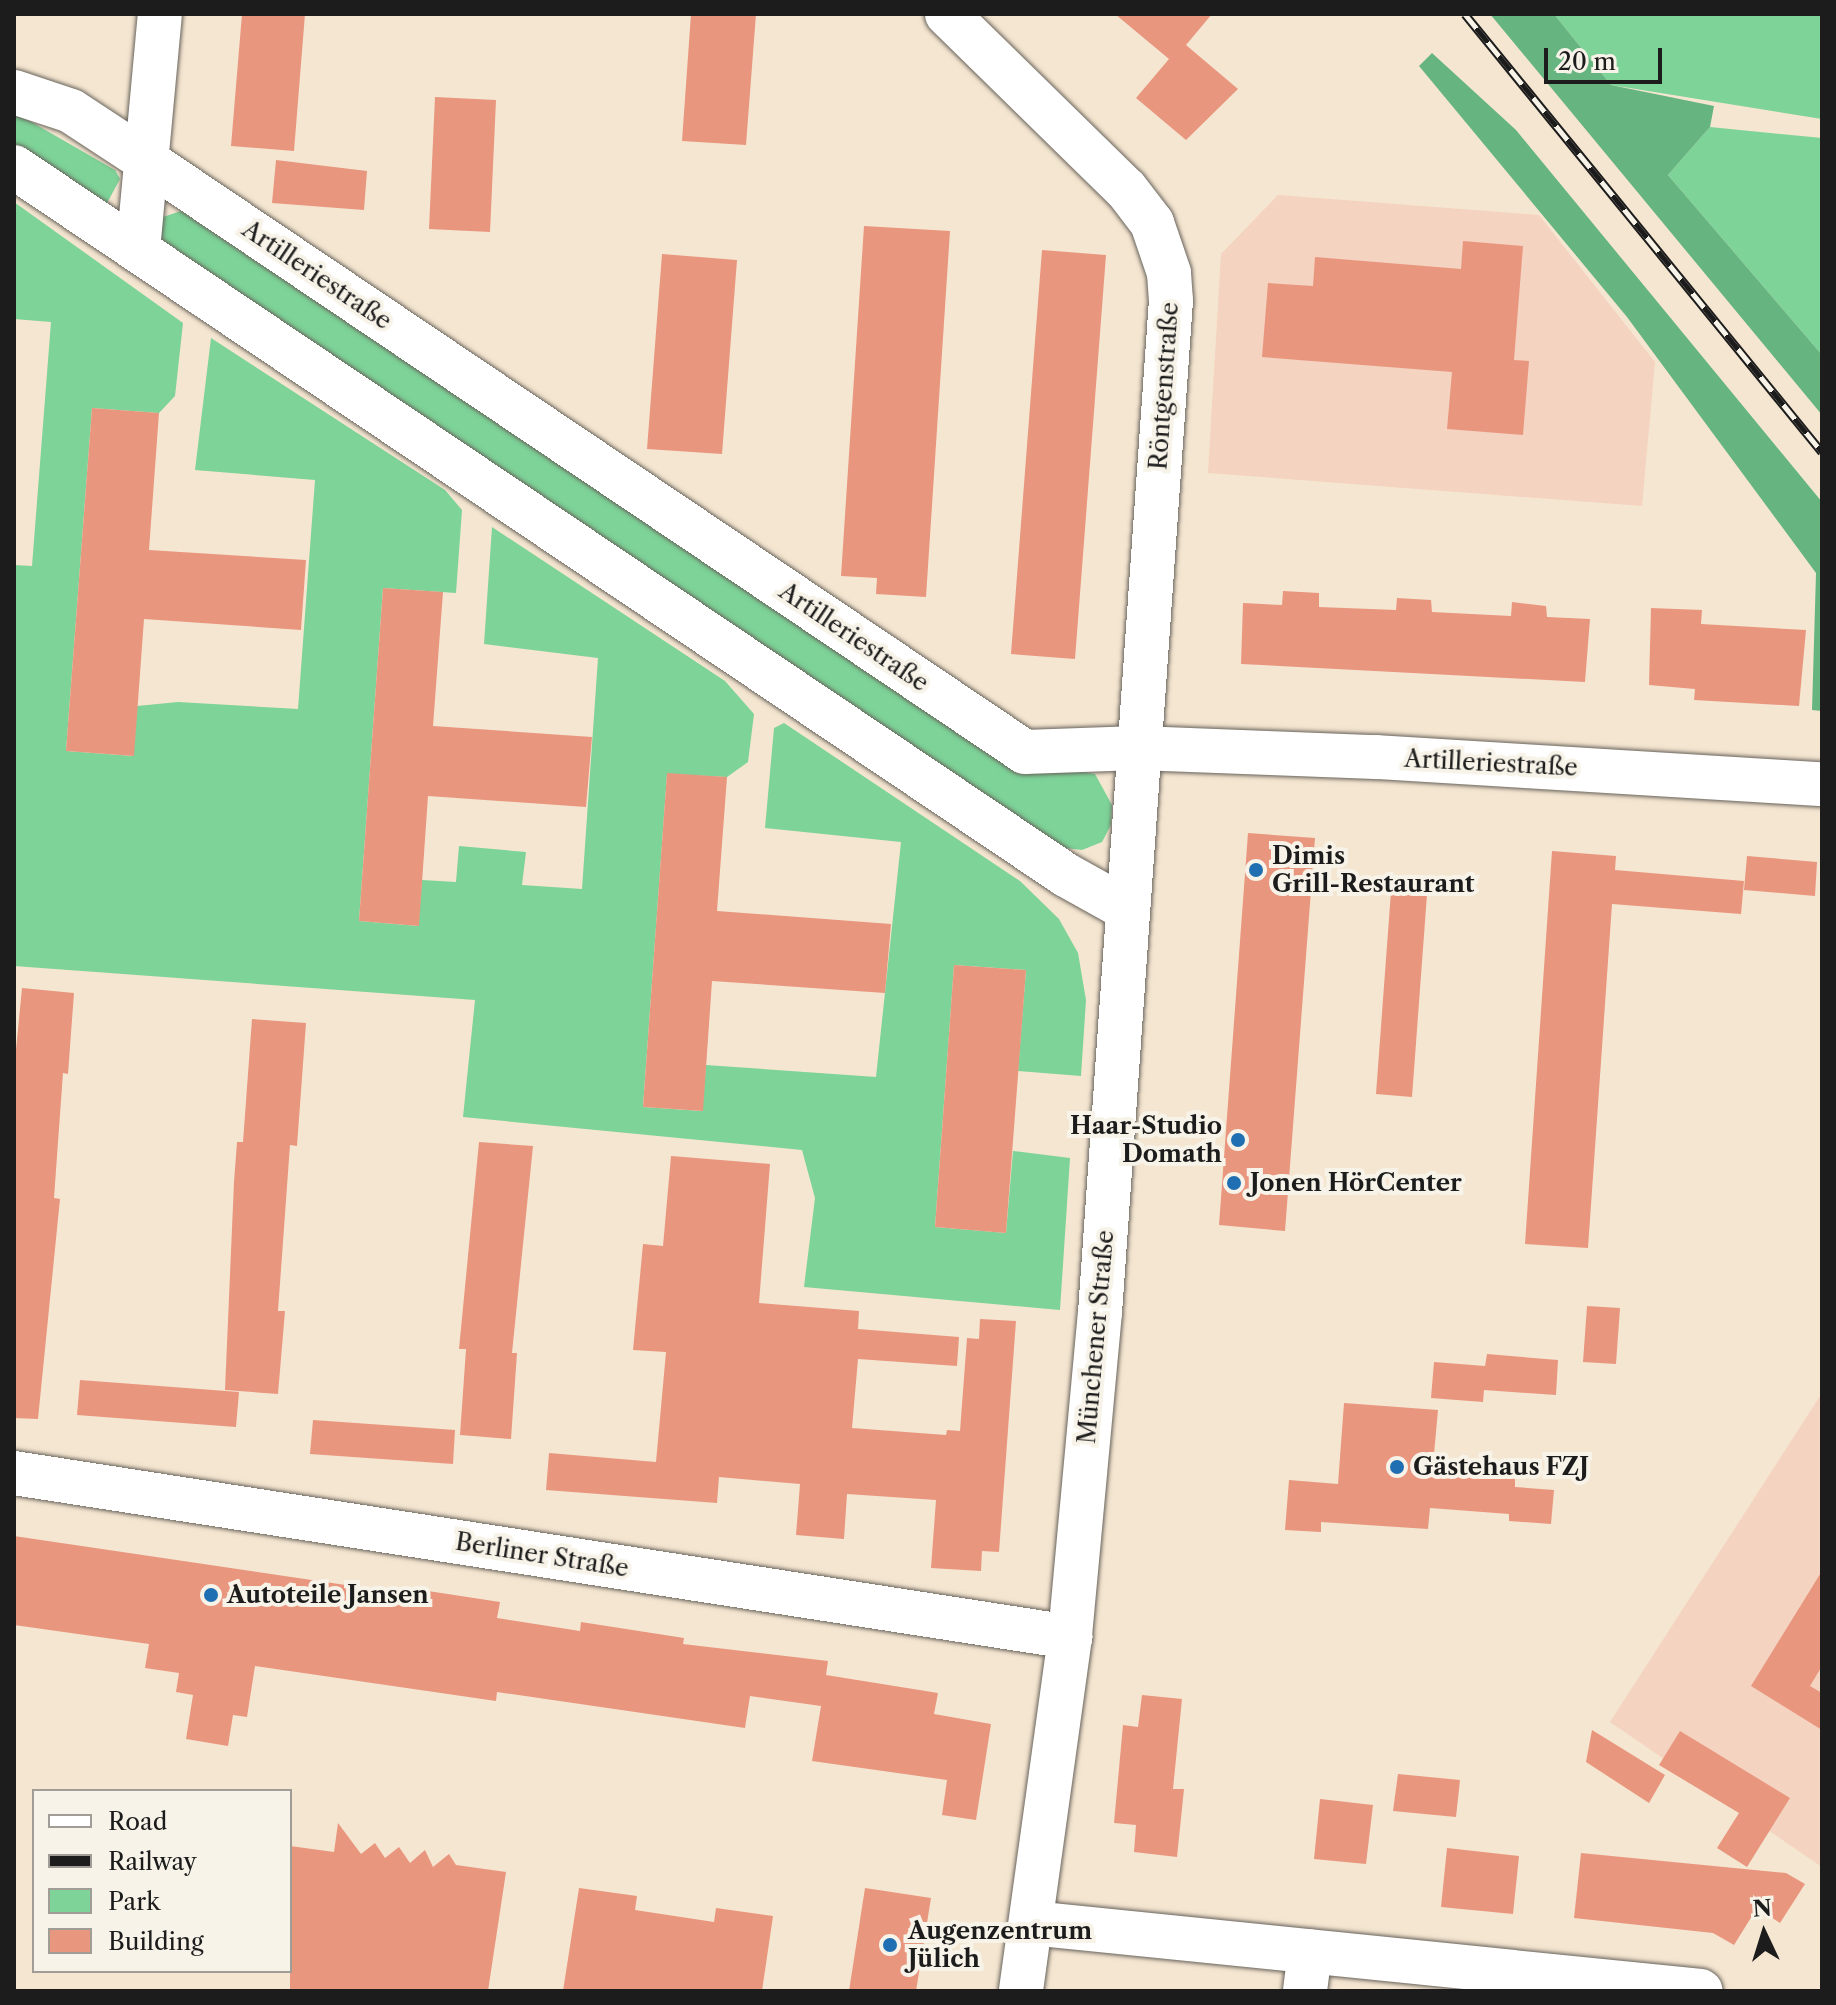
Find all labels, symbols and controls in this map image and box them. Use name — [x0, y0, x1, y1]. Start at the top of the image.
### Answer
scale bar — [1548, 32, 1666, 82]
text: 20 m — [1558, 47, 1616, 76]
street label: Artilleriestraße — [237, 214, 397, 336]
street label: Röntgenstraße — [1144, 301, 1184, 471]
street label: Artilleriestraße — [774, 576, 934, 698]
street label: Artilleriestraße — [1403, 744, 1579, 782]
place label: Dimis Grill-Restaurant — [1272, 842, 1474, 898]
marker: Dimis Grill-Restaurant — [1247, 861, 1265, 879]
place label: Haar-Studio Domath — [1070, 1112, 1222, 1168]
marker: Haar-Studio Domath — [1229, 1131, 1247, 1149]
place label: Jonen HörCenter — [1250, 1169, 1462, 1197]
marker: Jonen HörCenter — [1225, 1174, 1243, 1192]
street label: Münchener Straße — [1072, 1229, 1120, 1445]
place label: Gästehaus FZJ — [1413, 1453, 1589, 1481]
marker: Gästehaus FZJ — [1388, 1458, 1406, 1476]
street label: Berliner Straße — [453, 1527, 631, 1583]
place label: Autoteile Jansen — [227, 1581, 429, 1609]
marker: Autoteile Jansen — [202, 1586, 220, 1604]
legend — [32, 1789, 292, 1973]
text: Road — [108, 1807, 167, 1836]
text: Railway — [108, 1847, 197, 1876]
text: Park — [108, 1887, 160, 1916]
north arrow — [1724, 1893, 1804, 1973]
text: N — [1752, 1894, 1773, 1923]
place label: Augenzentrum Jülich — [908, 1917, 1092, 1973]
text: Building — [108, 1927, 204, 1956]
marker: Augenzentrum Jülich — [879, 1934, 901, 1956]

